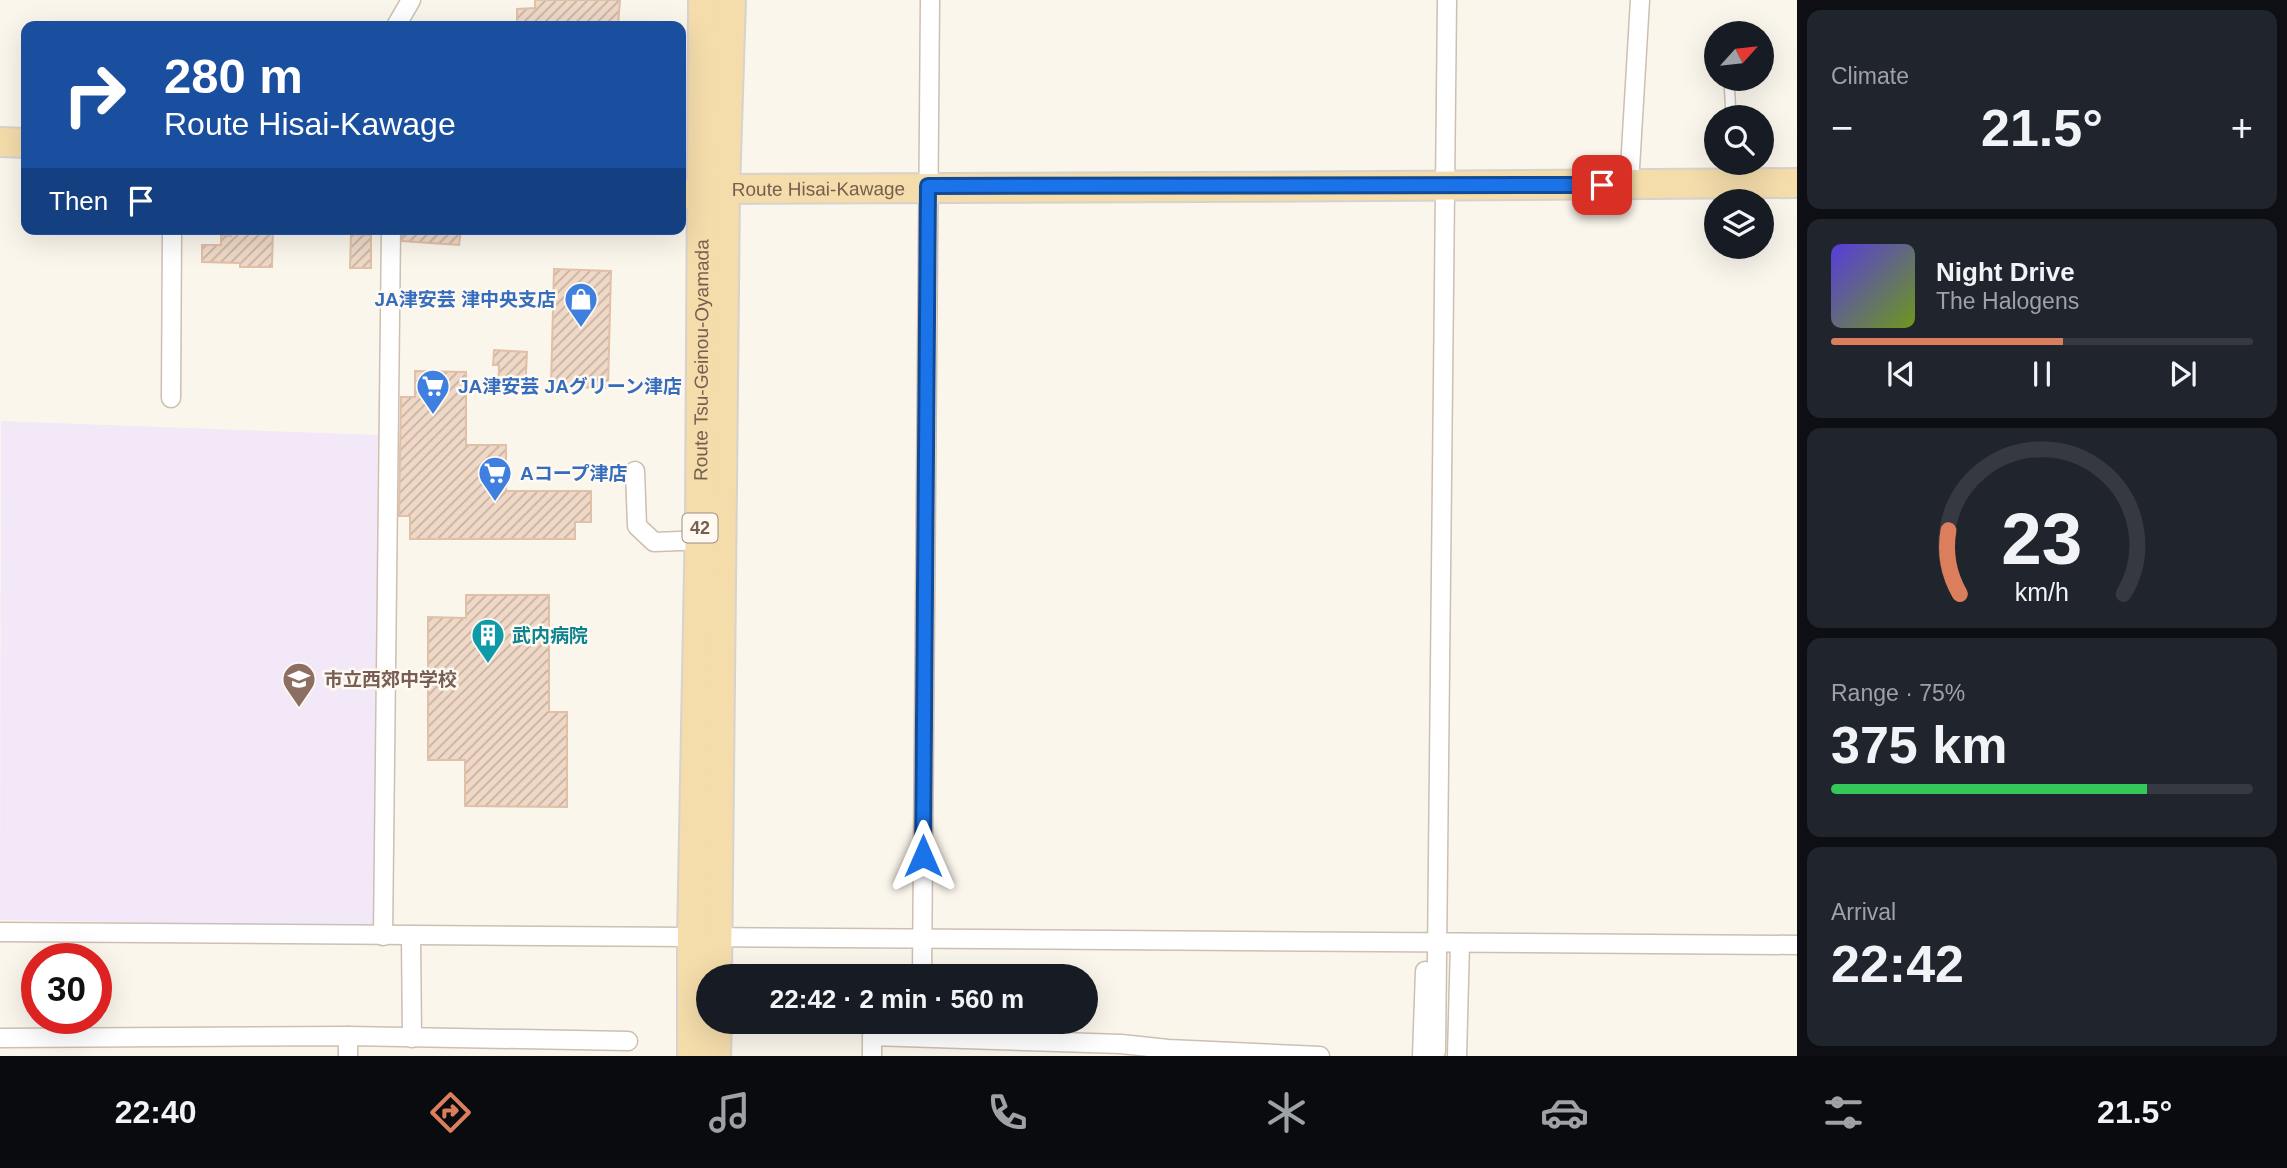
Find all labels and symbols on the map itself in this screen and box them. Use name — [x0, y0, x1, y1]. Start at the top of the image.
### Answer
north arrow — [1704, 21, 1774, 91]
pin — [1572, 155, 1632, 215]
street label: Route Hisai-Kawage — [732, 178, 905, 200]
street label: Route Tsu-Geinou-Oyamada — [690, 239, 713, 481]
shop icon: JA津安芸 津中央支店 — [562, 280, 600, 329]
place label: JA津安芸 津中央支店 — [374, 289, 556, 310]
supermarket icon: JA津安芸 JAグリーン津店 — [414, 367, 452, 416]
place label: JA津安芸 JAグリーン津店 — [458, 376, 682, 397]
supermarket icon: Aコープ津店 — [476, 454, 514, 503]
place label: Aコープ津店 — [520, 463, 628, 484]
road number: 42 — [682, 514, 718, 542]
building icon: 武内病院 — [469, 616, 507, 665]
place label: 武内病院 — [512, 625, 588, 646]
school or university icon: 市立西郊中学校 — [280, 660, 318, 709]
place label: 市立西郊中学校 — [324, 669, 457, 690]
position arrow — [886, 819, 960, 893]
speed limit sign: 30 — [21, 943, 112, 1034]

